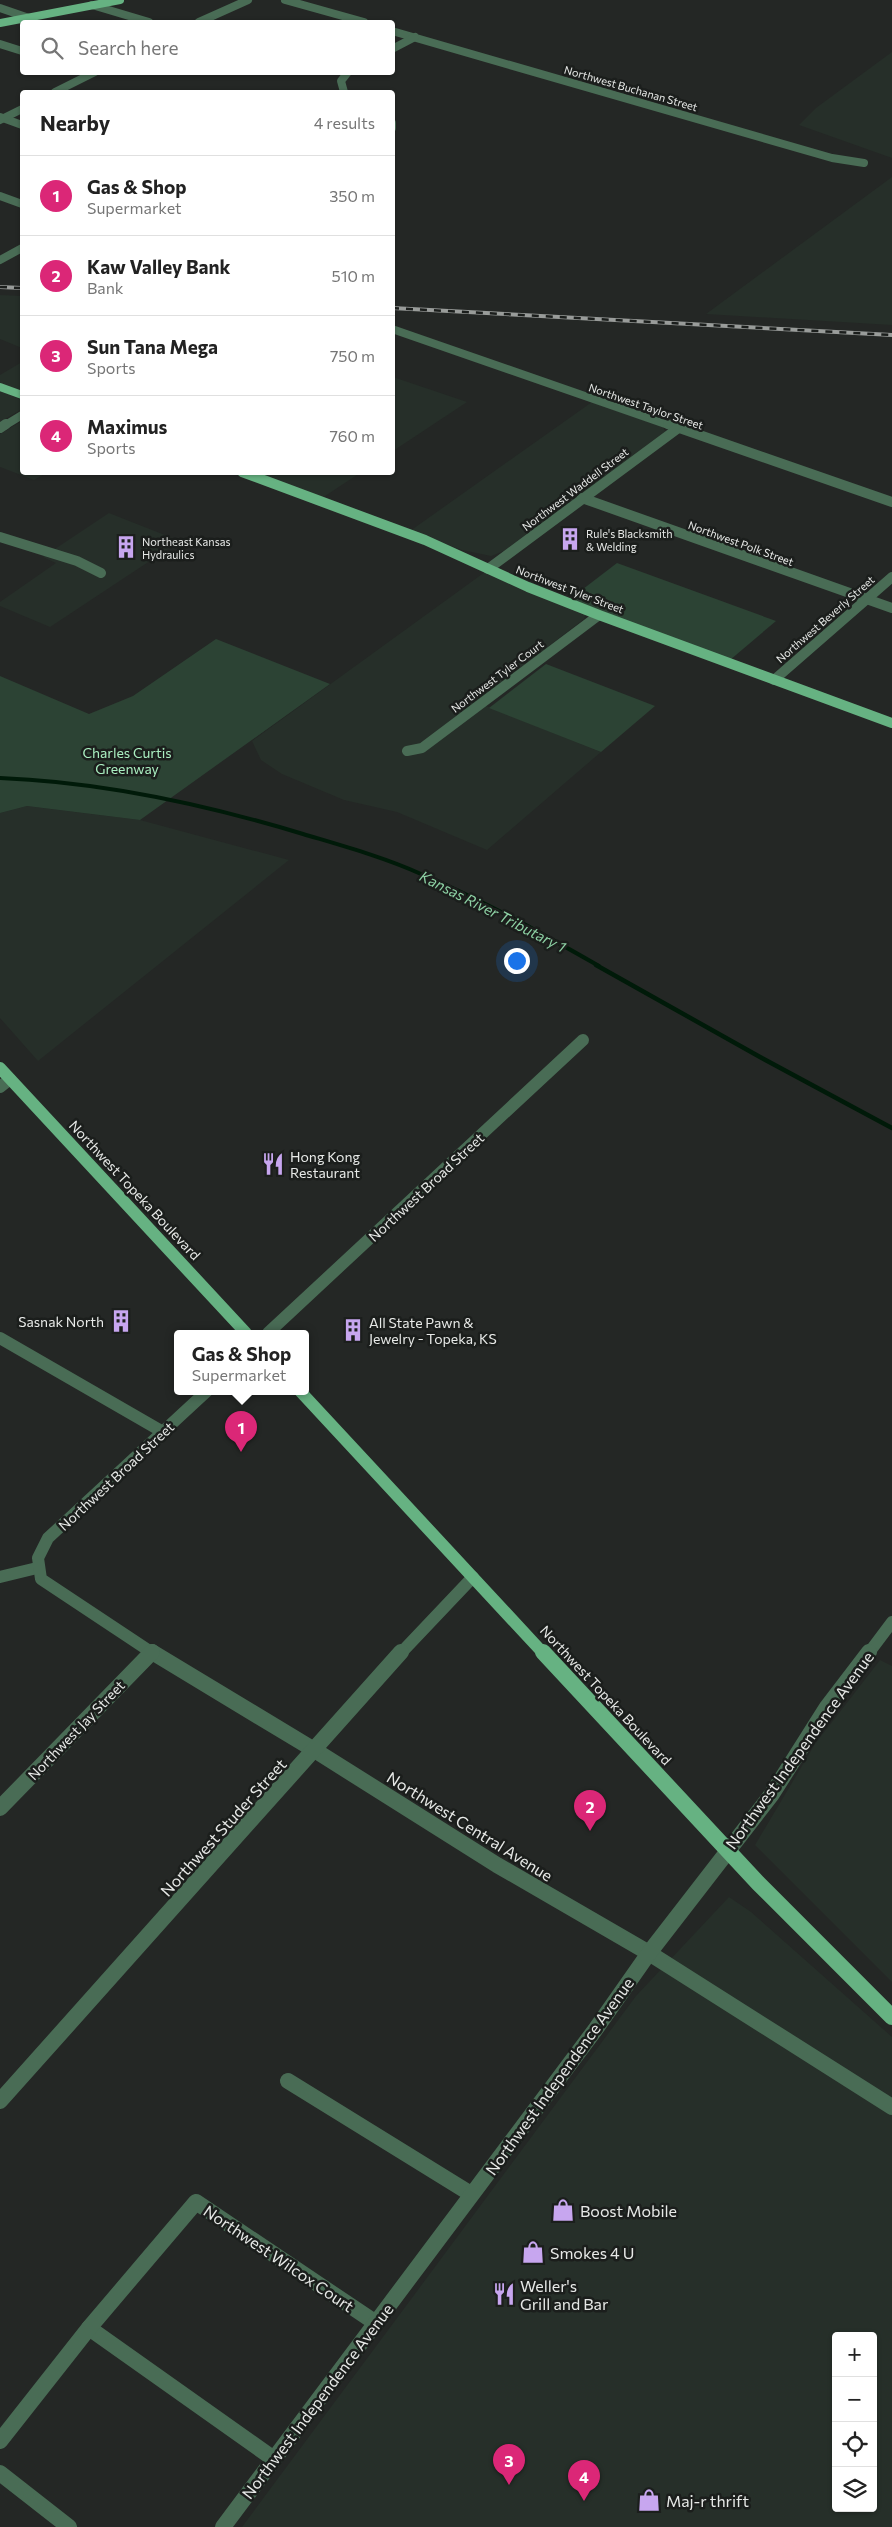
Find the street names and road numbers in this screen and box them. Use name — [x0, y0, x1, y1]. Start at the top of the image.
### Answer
street label: Northwest Buchanan Street — [563, 63, 700, 113]
street label: Northwest Taylor Street — [587, 380, 705, 432]
street label: Northwest Waddell Street — [519, 445, 631, 533]
street label: Northwest Polk Street — [687, 518, 796, 568]
street label: Northwest Tyler Street — [514, 562, 626, 616]
street label: Northwest Beverly Street — [773, 572, 877, 665]
street label: Northwest Tyler Court — [448, 637, 546, 715]
street label: Northwest Topeka Boulevard — [66, 1117, 204, 1263]
street label: Northwest Broad Street — [365, 1129, 487, 1245]
street label: Northwest Broad Street — [55, 1418, 177, 1534]
street label: Northwest Topeka Boulevard — [537, 1622, 675, 1768]
street label: Northwest Independence Avenue — [721, 1648, 877, 1852]
street label: Northwest Jay Street — [24, 1676, 128, 1783]
street label: Northwest Studer Street — [156, 1754, 290, 1900]
street label: Northwest Central Avenue — [384, 1767, 556, 1885]
street label: Northwest Independence Avenue — [481, 1974, 637, 2178]
street label: Northwest Wilcox Court — [200, 2201, 358, 2316]
street label: Northwest Independence Avenue — [237, 2300, 397, 2502]

